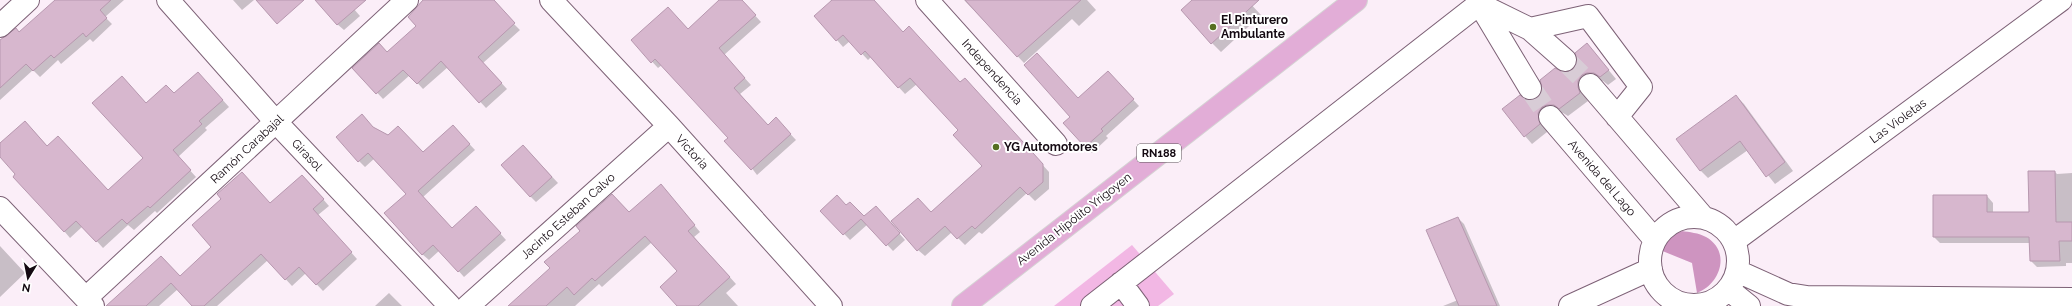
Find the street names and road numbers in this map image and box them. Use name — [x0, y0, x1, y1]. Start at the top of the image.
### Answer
street label: Independencia — [959, 36, 1025, 108]
street label: Las Violetas — [1867, 96, 1929, 146]
street label: Ramón Carabajal — [208, 111, 287, 186]
street label: Victoria — [673, 132, 711, 172]
street label: Girasol — [289, 136, 326, 174]
street label: Avenida del Lago — [1565, 137, 1639, 219]
road number: RN188 — [1137, 144, 1181, 162]
street label: Jacinto Esteban Calvo — [518, 170, 618, 262]
street label: Avenida Hipólito Yrigoyen — [1014, 170, 1134, 268]

